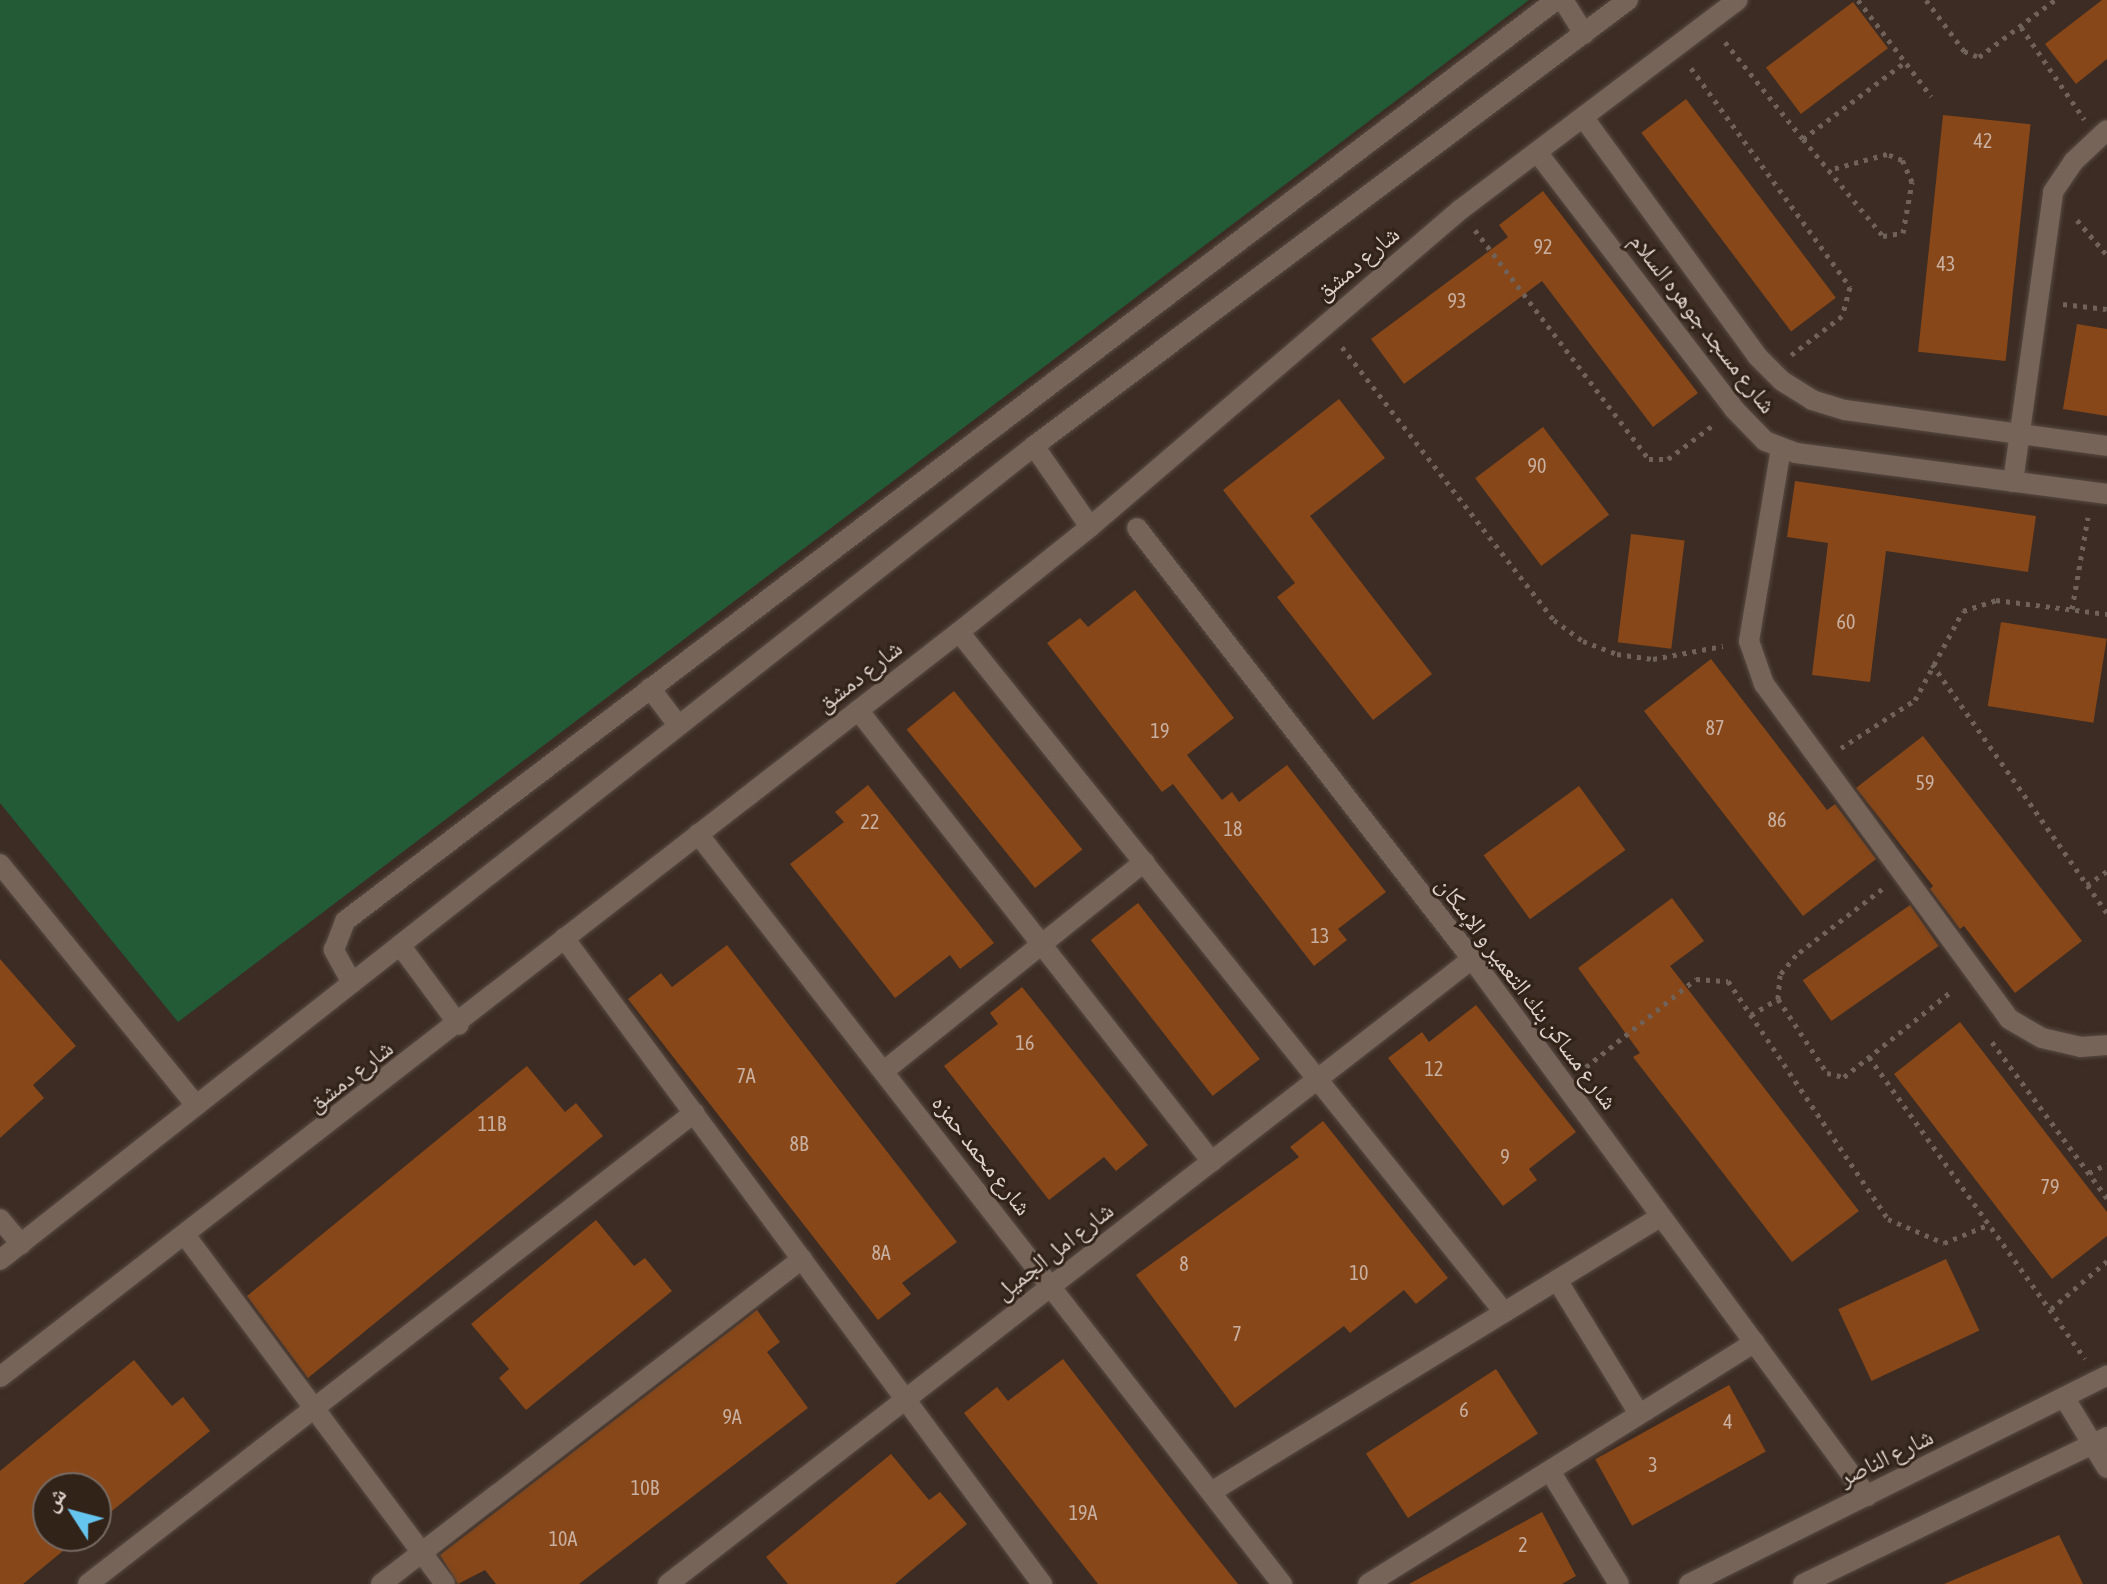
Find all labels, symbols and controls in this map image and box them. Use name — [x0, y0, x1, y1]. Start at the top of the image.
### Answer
house number: 42 — [1974, 128, 1992, 152]
street label: شارع دمشق — [1309, 219, 1405, 307]
street label: شارع مسجد جوهره السلام — [1624, 227, 1782, 419]
house number: 92 — [1534, 234, 1552, 258]
house number: 43 — [1937, 251, 1955, 275]
house number: 93 — [1448, 288, 1466, 312]
house number: 90 — [1528, 453, 1546, 477]
house number: 60 — [1837, 609, 1855, 633]
street label: شارع دمشق — [810, 634, 908, 718]
house number: 87 — [1706, 715, 1724, 739]
house number: 19 — [1151, 718, 1169, 742]
house number: 59 — [1916, 770, 1934, 794]
house number: 86 — [1768, 807, 1786, 831]
house number: 22 — [861, 809, 879, 833]
house number: 18 — [1224, 816, 1242, 840]
street label: شارع مساكن بنك التعمير و الإسكان — [1430, 871, 1624, 1115]
house number: 13 — [1311, 923, 1329, 947]
house number: 16 — [1016, 1030, 1034, 1054]
street label: شارع دمشق — [301, 1034, 399, 1118]
house number: 12 — [1425, 1056, 1443, 1080]
house number: 7A — [736, 1063, 756, 1087]
street label: شارع محمد حمزه — [926, 1089, 1038, 1221]
house number: 11B — [478, 1111, 506, 1135]
house number: 8B — [790, 1131, 808, 1155]
house number: 9 — [1500, 1144, 1510, 1168]
house number: 79 — [2041, 1174, 2059, 1198]
street label: شارع امل الجميل — [989, 1196, 1119, 1306]
house number: 8A — [871, 1240, 891, 1264]
house number: 8 — [1179, 1251, 1189, 1275]
house number: 10 — [1350, 1260, 1368, 1284]
house number: 7 — [1232, 1321, 1242, 1345]
house number: 6 — [1459, 1397, 1469, 1421]
house number: 9A — [722, 1404, 742, 1428]
house number: 4 — [1723, 1409, 1733, 1433]
street label: شارع الناصر — [1834, 1422, 1938, 1492]
house number: 3 — [1648, 1452, 1658, 1476]
north arrow — [32, 1472, 112, 1552]
house number: 10B — [631, 1475, 659, 1499]
text: ش — [37, 1482, 72, 1516]
house number: 19A — [1069, 1500, 1097, 1524]
house number: 10A — [549, 1526, 577, 1550]
house number: 2 — [1518, 1532, 1528, 1556]

